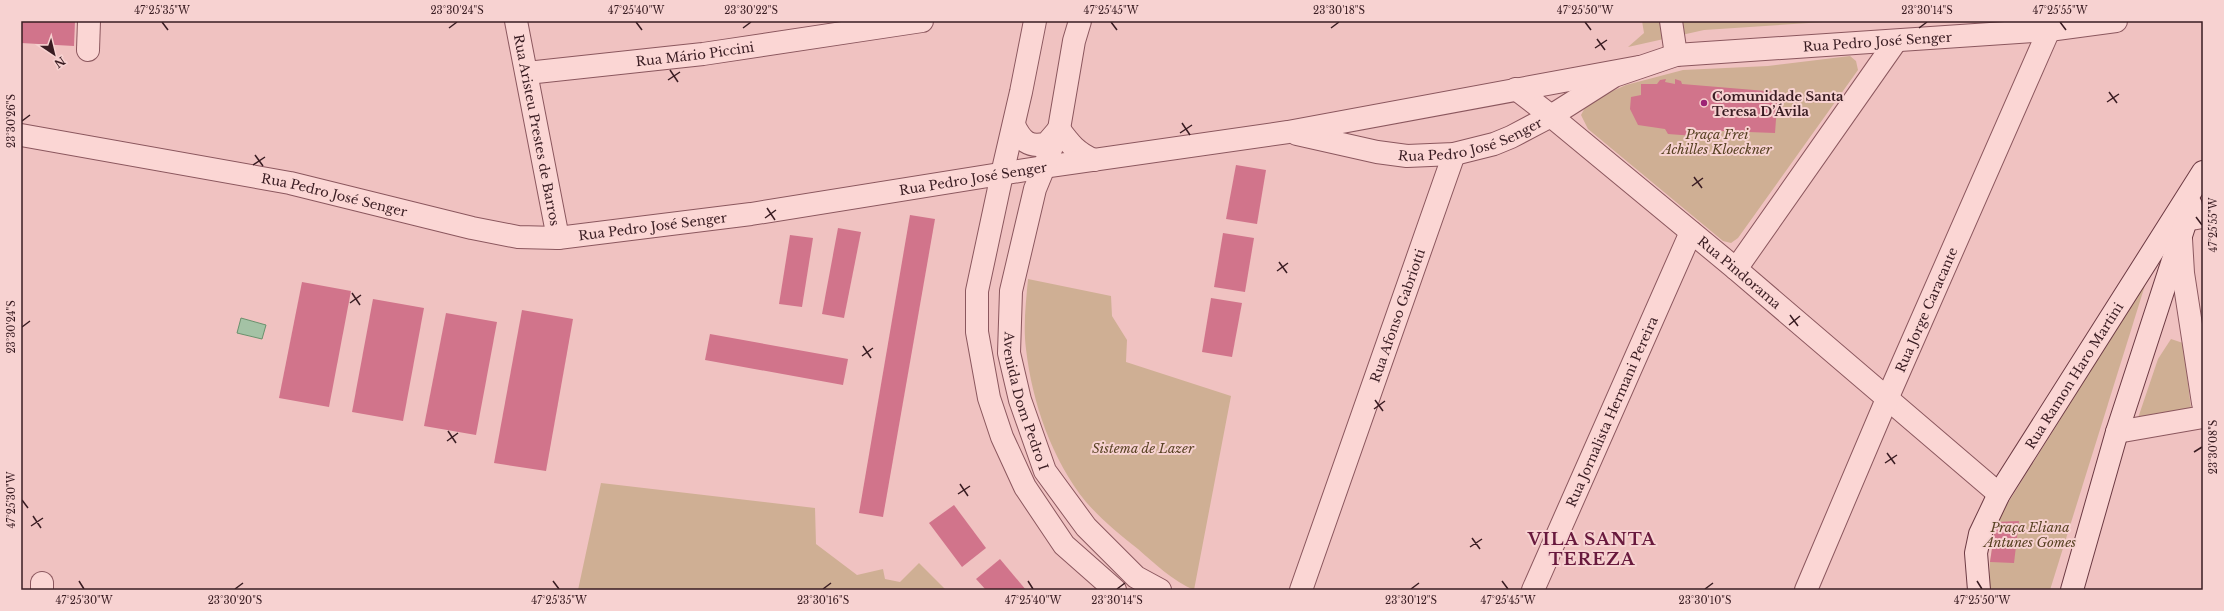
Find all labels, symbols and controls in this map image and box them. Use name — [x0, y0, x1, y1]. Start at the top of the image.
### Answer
text: 47°25'35"W — [134, 4, 190, 17]
text: 23°30'24"S — [430, 4, 484, 17]
text: 47°25'40"W — [608, 4, 664, 17]
text: 23°30'22"S — [724, 4, 778, 17]
text: 47°25'45"W — [1084, 4, 1139, 17]
text: 23°30'18"S — [1313, 4, 1365, 17]
text: 47°25'50"W — [1557, 4, 1613, 17]
text: 23°30'14"S — [1901, 4, 1953, 17]
text: 47°25'55"W — [2033, 4, 2088, 17]
street label: Rua Pedro José Senger — [1802, 28, 1953, 55]
street label: Rua Aristeu Prestes de Barros — [510, 33, 563, 227]
north arrow — [34, 34, 74, 74]
street label: Rua Mário Piccini — [635, 38, 756, 70]
text: N — [51, 53, 68, 71]
place label: Comunidade Santa Teresa D’Ávila — [1712, 88, 1844, 120]
text: 23°30'26"S — [5, 94, 18, 148]
marker: Comunidade Santa Teresa D’Ávila — [1699, 98, 1709, 108]
street label: Rua Pedro José Senger — [1397, 114, 1546, 165]
park label: Praça Frei Achilles Kloeckner — [1660, 126, 1773, 158]
street label: Rua Pedro José Senger — [898, 159, 1049, 199]
street label: Rua Pedro José Senger — [260, 170, 410, 221]
text: 47°25'55"W — [2207, 197, 2220, 252]
street label: Rua Pedro José Senger — [578, 209, 729, 244]
street label: Rua Pindorama — [1694, 233, 1785, 313]
street label: Rua Jorge Caracante — [1892, 245, 1962, 375]
street label: Rua Afonso Gabriotti — [1367, 246, 1429, 385]
street label: Rua Ramon Haro Martini — [2022, 299, 2127, 452]
text: 23°30'24"S — [5, 300, 18, 354]
street label: Rua Jornalista Hermani Pereira — [1563, 313, 1662, 510]
street label: Avenida Dom Pedro I — [1000, 330, 1052, 473]
text: 23°30'08"S — [2207, 420, 2220, 474]
park label: Sistema de Lazer — [1092, 440, 1195, 457]
text: 47°25'30"W — [5, 471, 18, 529]
park label: Praça Eliana Antunes Gomes — [1982, 519, 2076, 551]
district label: VILA SANTA TEREZA — [1527, 529, 1657, 570]
text: 47°25'30"W — [55, 594, 113, 607]
text: 23°30'20"S — [208, 594, 262, 607]
text: 47°25'35"W — [531, 594, 587, 607]
text: 23°30'16"S — [797, 594, 849, 607]
text: 47°25'40"W — [1005, 594, 1061, 607]
text: 23°30'14"S — [1091, 594, 1143, 607]
text: 23°30'12"S — [1385, 594, 1437, 607]
text: 47°25'45"W — [1481, 594, 1536, 607]
text: 23°30'10"S — [1679, 594, 1731, 607]
text: 47°25'50"W — [1954, 594, 2010, 607]

